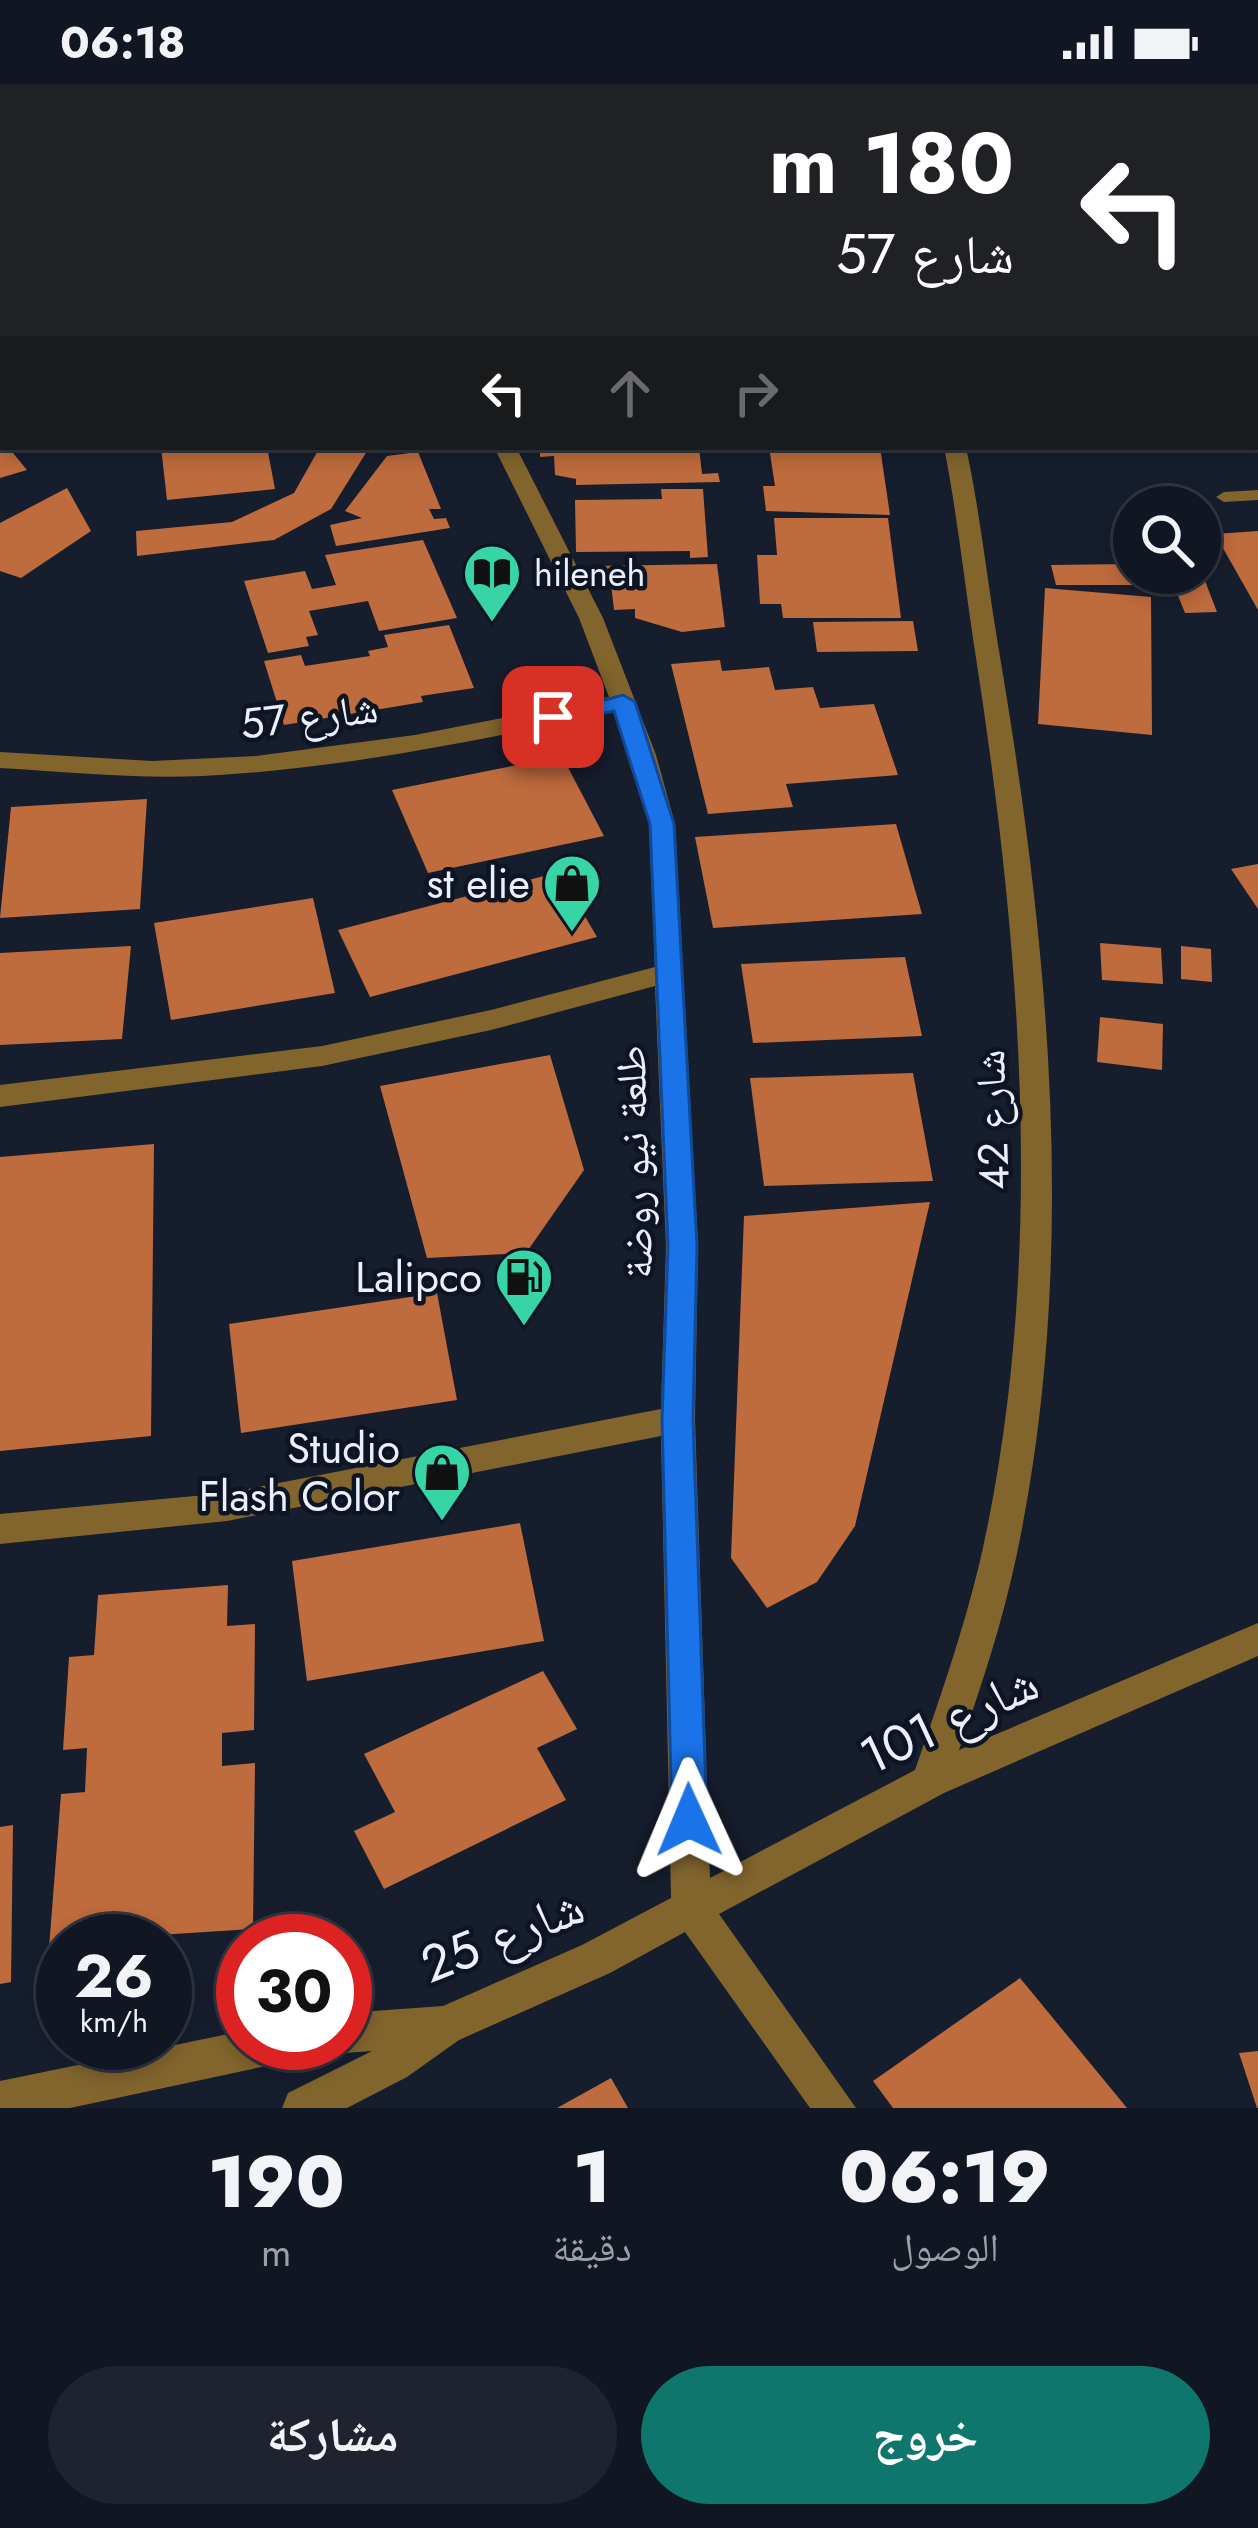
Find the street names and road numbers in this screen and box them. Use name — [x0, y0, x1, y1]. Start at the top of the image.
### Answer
street label: شارع 57 — [237, 677, 381, 755]
street label: طلعة نيو روضة — [599, 1044, 669, 1280]
street label: شارع 42 — [959, 1049, 1025, 1191]
street label: شارع 101 — [848, 1646, 1050, 1792]
street label: شارع 25 — [409, 1869, 595, 2001]

